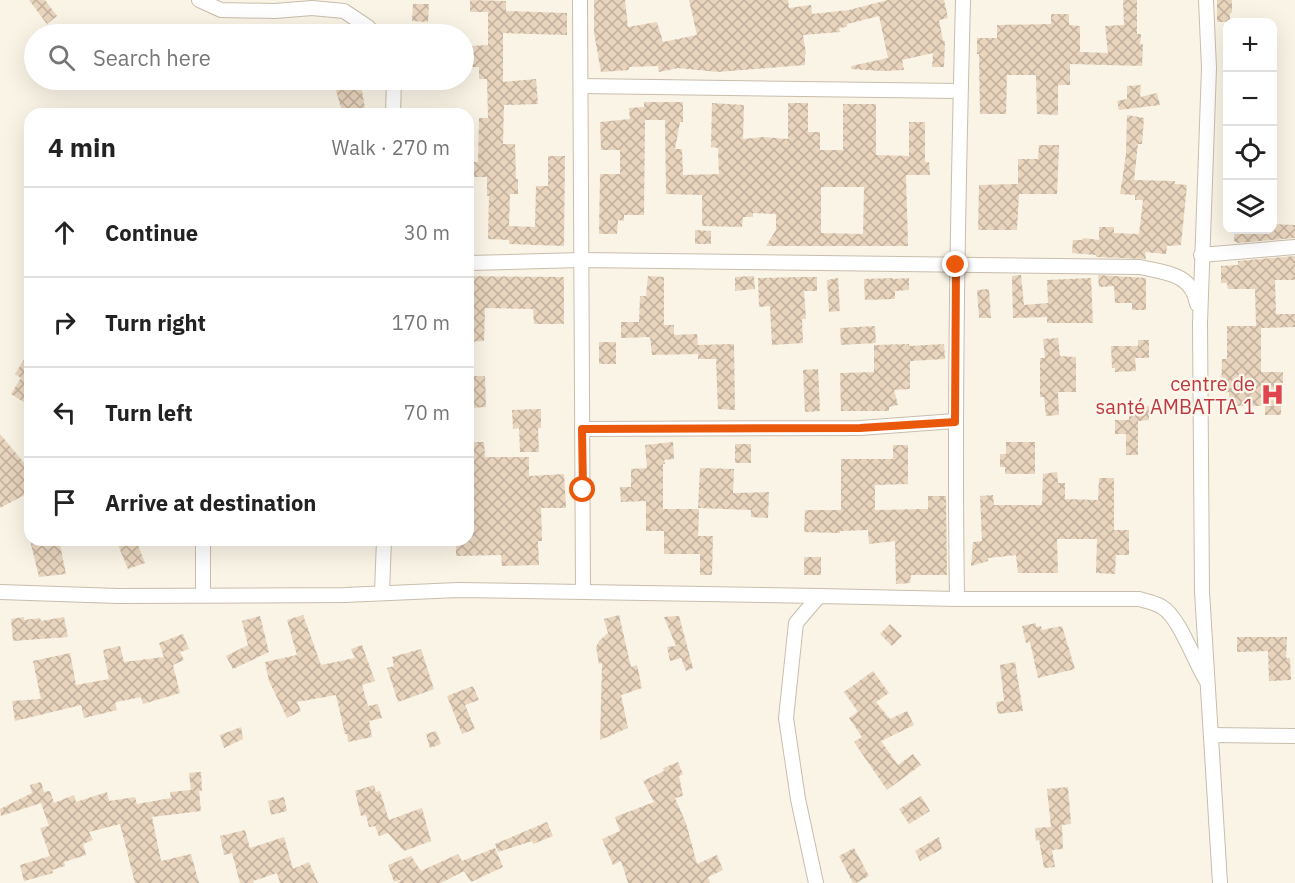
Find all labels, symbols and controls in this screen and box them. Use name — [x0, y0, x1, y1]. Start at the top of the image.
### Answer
map controls — [1223, 18, 1277, 234]
button: + — [1223, 18, 1277, 72]
search box — [24, 24, 474, 90]
icon: search — [45, 41, 78, 74]
text: Search here — [93, 43, 211, 72]
button: − — [1223, 72, 1277, 126]
button: locate — [1223, 126, 1277, 180]
text: 4 min — [48, 130, 116, 164]
text: Walk · 270 m — [332, 134, 450, 161]
button: layers — [1223, 180, 1277, 234]
icon: ahead — [48, 216, 81, 249]
text: Continue — [105, 218, 198, 247]
text: 30 m — [404, 219, 450, 246]
route end — [942, 251, 968, 277]
icon: right — [48, 306, 81, 339]
text: Turn right — [105, 308, 206, 337]
text: 170 m — [392, 309, 450, 336]
place label: centre de santé AMBATTA 1 — [1096, 370, 1255, 420]
hospital icon: centre de santé AMBATTA 1 — [1260, 381, 1286, 407]
icon: left — [48, 396, 81, 429]
text: Turn left — [105, 398, 193, 427]
text: 70 m — [404, 399, 450, 426]
route start — [569, 476, 595, 502]
icon: arrive — [48, 486, 81, 519]
text: Arrive at destination — [105, 488, 316, 517]

